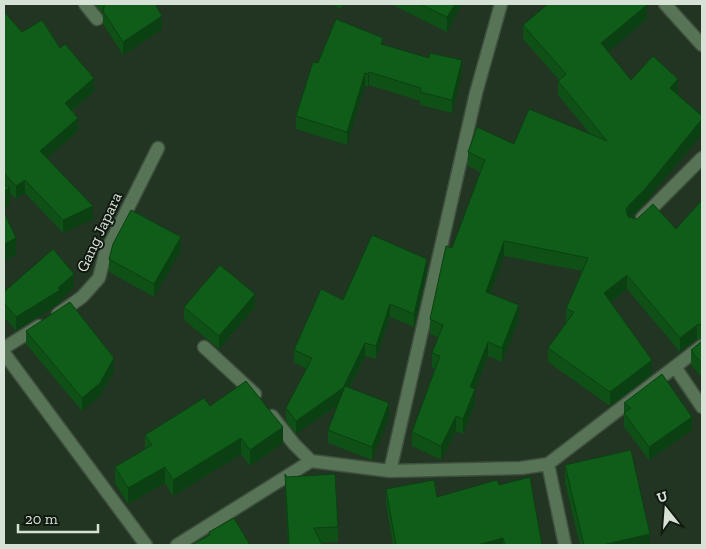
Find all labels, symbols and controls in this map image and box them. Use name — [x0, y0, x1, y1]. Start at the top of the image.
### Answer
street label: Gang Japara — [72, 189, 126, 275]
north arrow — [641, 484, 691, 534]
text: U — [655, 487, 670, 507]
scale bar — [18, 502, 98, 534]
text: 20 m — [25, 510, 58, 528]

